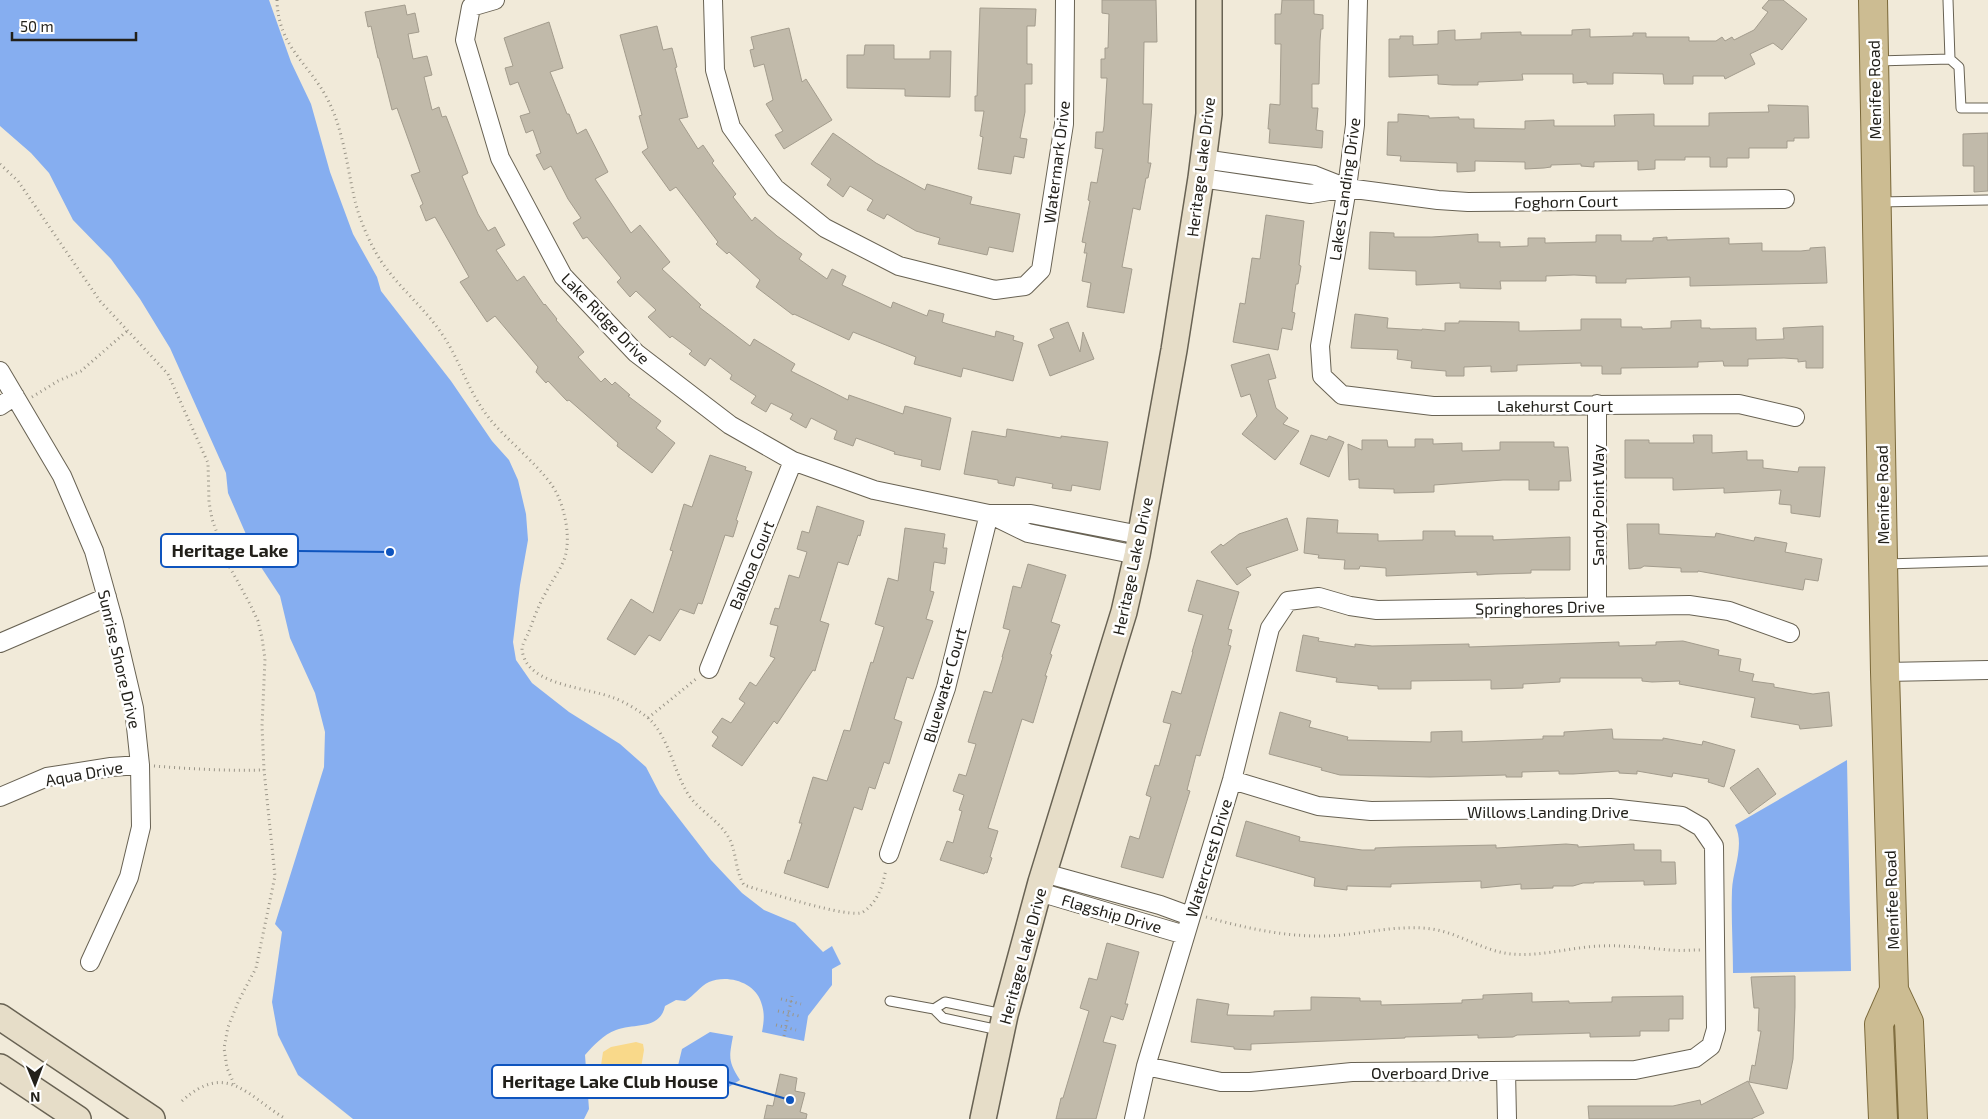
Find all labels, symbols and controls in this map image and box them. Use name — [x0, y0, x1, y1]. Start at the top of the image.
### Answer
scale bar — [12, 10, 136, 42]
text: 50 m — [20, 17, 54, 35]
street label: Menifee Road — [1864, 40, 1884, 140]
street label: Heritage Lake Drive — [1182, 96, 1218, 238]
street label: Watermark Drive — [1039, 99, 1073, 225]
street label: Lakes Landing Drive — [1325, 116, 1363, 262]
street label: Foghorn Court — [1514, 191, 1618, 211]
street label: Lake Ridge Drive — [558, 269, 654, 367]
street label: Lakehurst Court — [1497, 396, 1613, 415]
street label: Sandy Point Way — [1588, 444, 1607, 566]
street label: Menifee Road — [1872, 445, 1892, 545]
street label: Heritage Lake Drive — [1108, 495, 1156, 637]
street label: Balboa Court — [725, 518, 777, 612]
callout: Heritage Lake — [161, 534, 298, 567]
text: Heritage Lake — [171, 539, 289, 561]
street label: Sunrise Shore Drive — [95, 588, 145, 730]
street label: Springhores Drive — [1475, 596, 1605, 618]
street label: Bluewater Court — [919, 625, 969, 745]
street label: Aqua Drive — [44, 757, 124, 789]
street label: Watercrest Drive — [1181, 796, 1235, 920]
street label: Willows Landing Drive — [1467, 802, 1629, 821]
street label: Menifee Road — [1880, 850, 1902, 950]
street label: Heritage Lake Drive — [995, 886, 1049, 1026]
street label: Flagship Drive — [1060, 890, 1164, 936]
north arrow — [10, 1059, 60, 1109]
street label: Overboard Drive — [1371, 1063, 1489, 1082]
callout: Heritage Lake Club House — [492, 1065, 728, 1098]
text: Heritage Lake Club House — [502, 1070, 718, 1092]
text: N — [30, 1089, 40, 1106]

